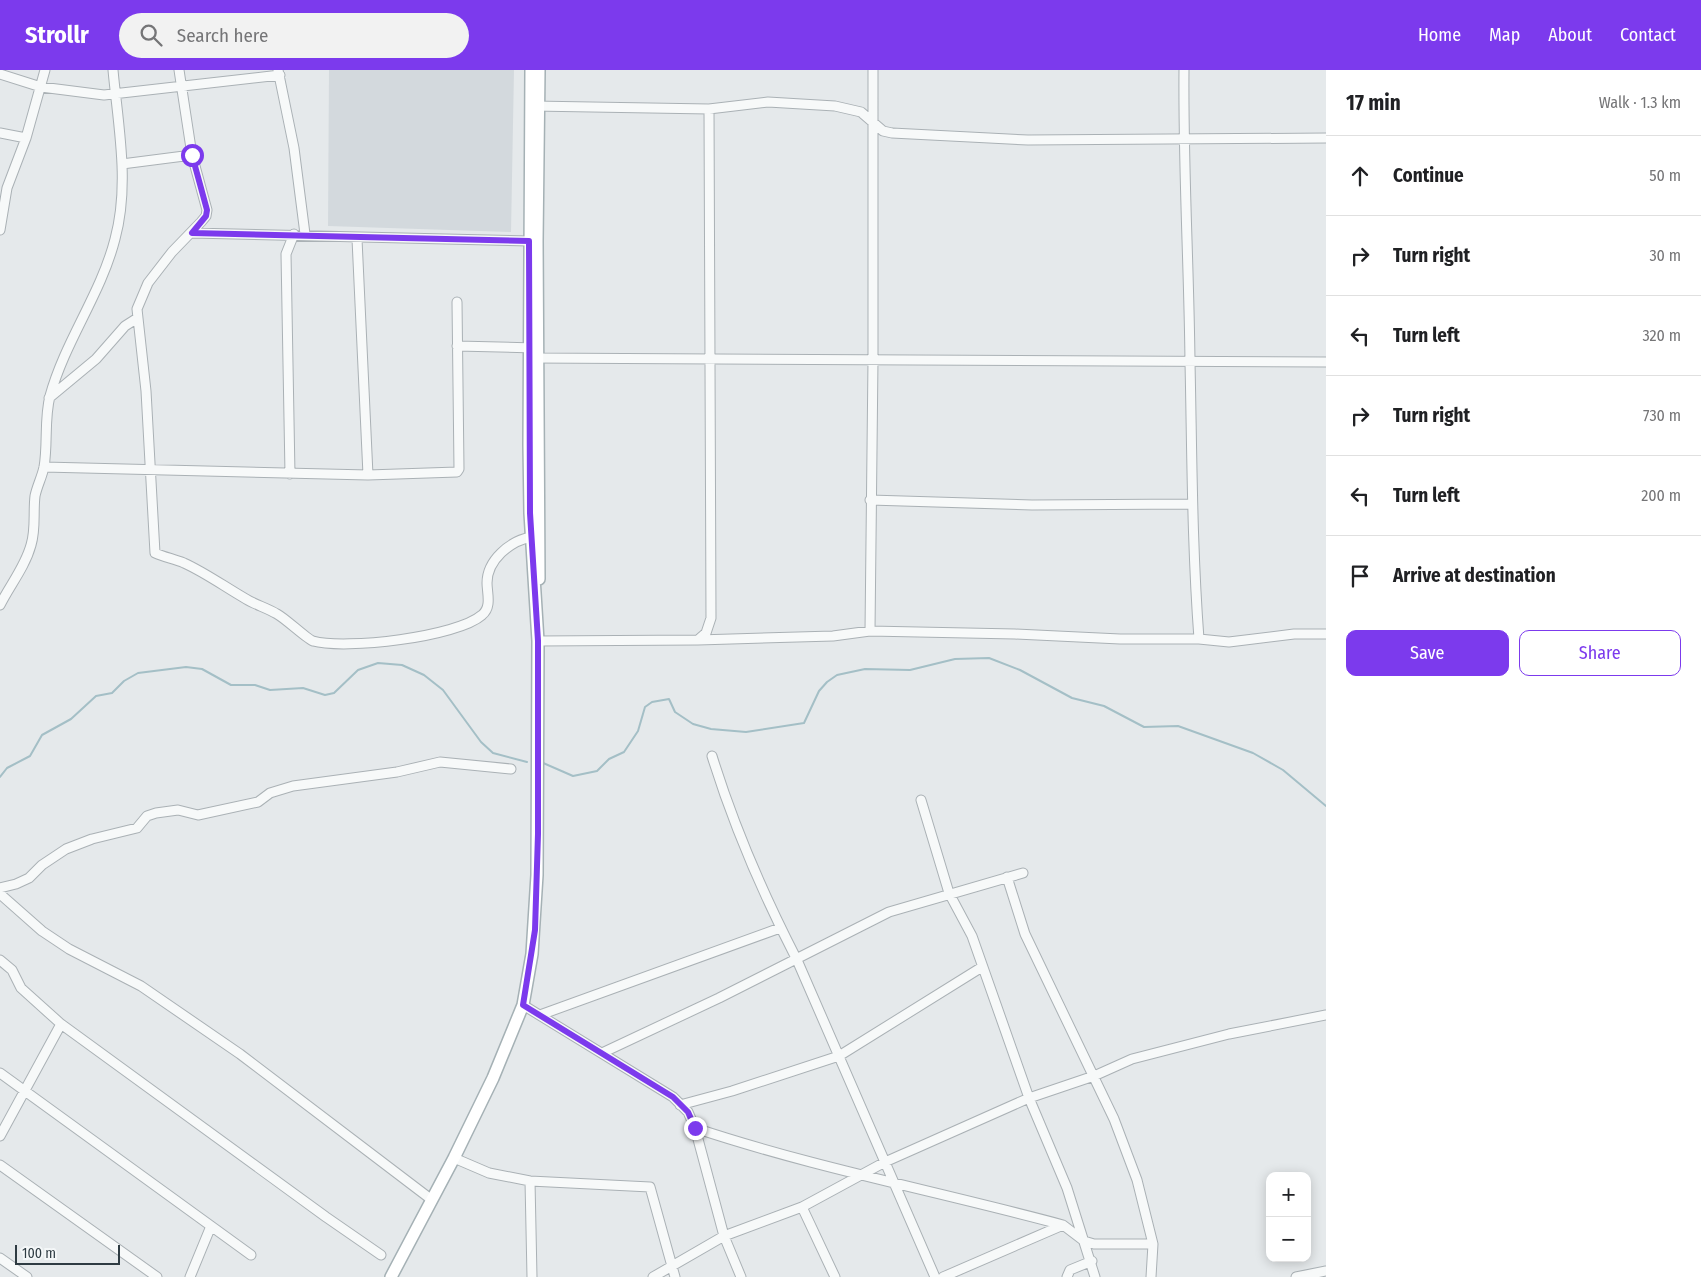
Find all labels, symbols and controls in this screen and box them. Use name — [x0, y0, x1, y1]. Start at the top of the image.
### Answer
search box — [119, 13, 469, 58]
text: Strollr — [25, 21, 89, 49]
icon: search — [137, 21, 165, 49]
text: Search here — [177, 24, 268, 47]
text: Home — [1418, 24, 1461, 46]
text: Map — [1489, 24, 1520, 46]
text: About — [1548, 24, 1592, 46]
text: Contact — [1620, 24, 1676, 46]
text: 17 min — [1346, 90, 1401, 116]
text: Walk · 1.3 km — [1599, 93, 1681, 112]
route start — [181, 144, 204, 167]
icon: ahead — [1346, 162, 1374, 190]
text: Continue — [1393, 164, 1464, 187]
text: 50 m — [1649, 166, 1681, 185]
icon: right — [1346, 242, 1374, 270]
text: Turn right — [1393, 244, 1470, 267]
text: 30 m — [1649, 246, 1681, 265]
icon: left — [1346, 322, 1374, 350]
text: Turn left — [1393, 324, 1460, 347]
text: 320 m — [1642, 326, 1681, 345]
icon: right — [1346, 402, 1374, 430]
text: Turn right — [1393, 404, 1470, 427]
text: 730 m — [1643, 406, 1681, 425]
icon: left — [1346, 482, 1374, 510]
text: Turn left — [1393, 484, 1460, 507]
text: 200 m — [1641, 486, 1681, 505]
icon: arrive — [1346, 562, 1374, 590]
text: Arrive at destination — [1393, 564, 1556, 587]
button: Save — [1346, 630, 1509, 676]
button: Share — [1519, 630, 1681, 676]
route end — [684, 1117, 707, 1140]
map controls — [1266, 1172, 1311, 1262]
button: + — [1266, 1172, 1311, 1217]
button: − — [1266, 1217, 1311, 1262]
scale bar — [15, 1242, 120, 1265]
text: 100 m — [22, 1245, 56, 1262]

